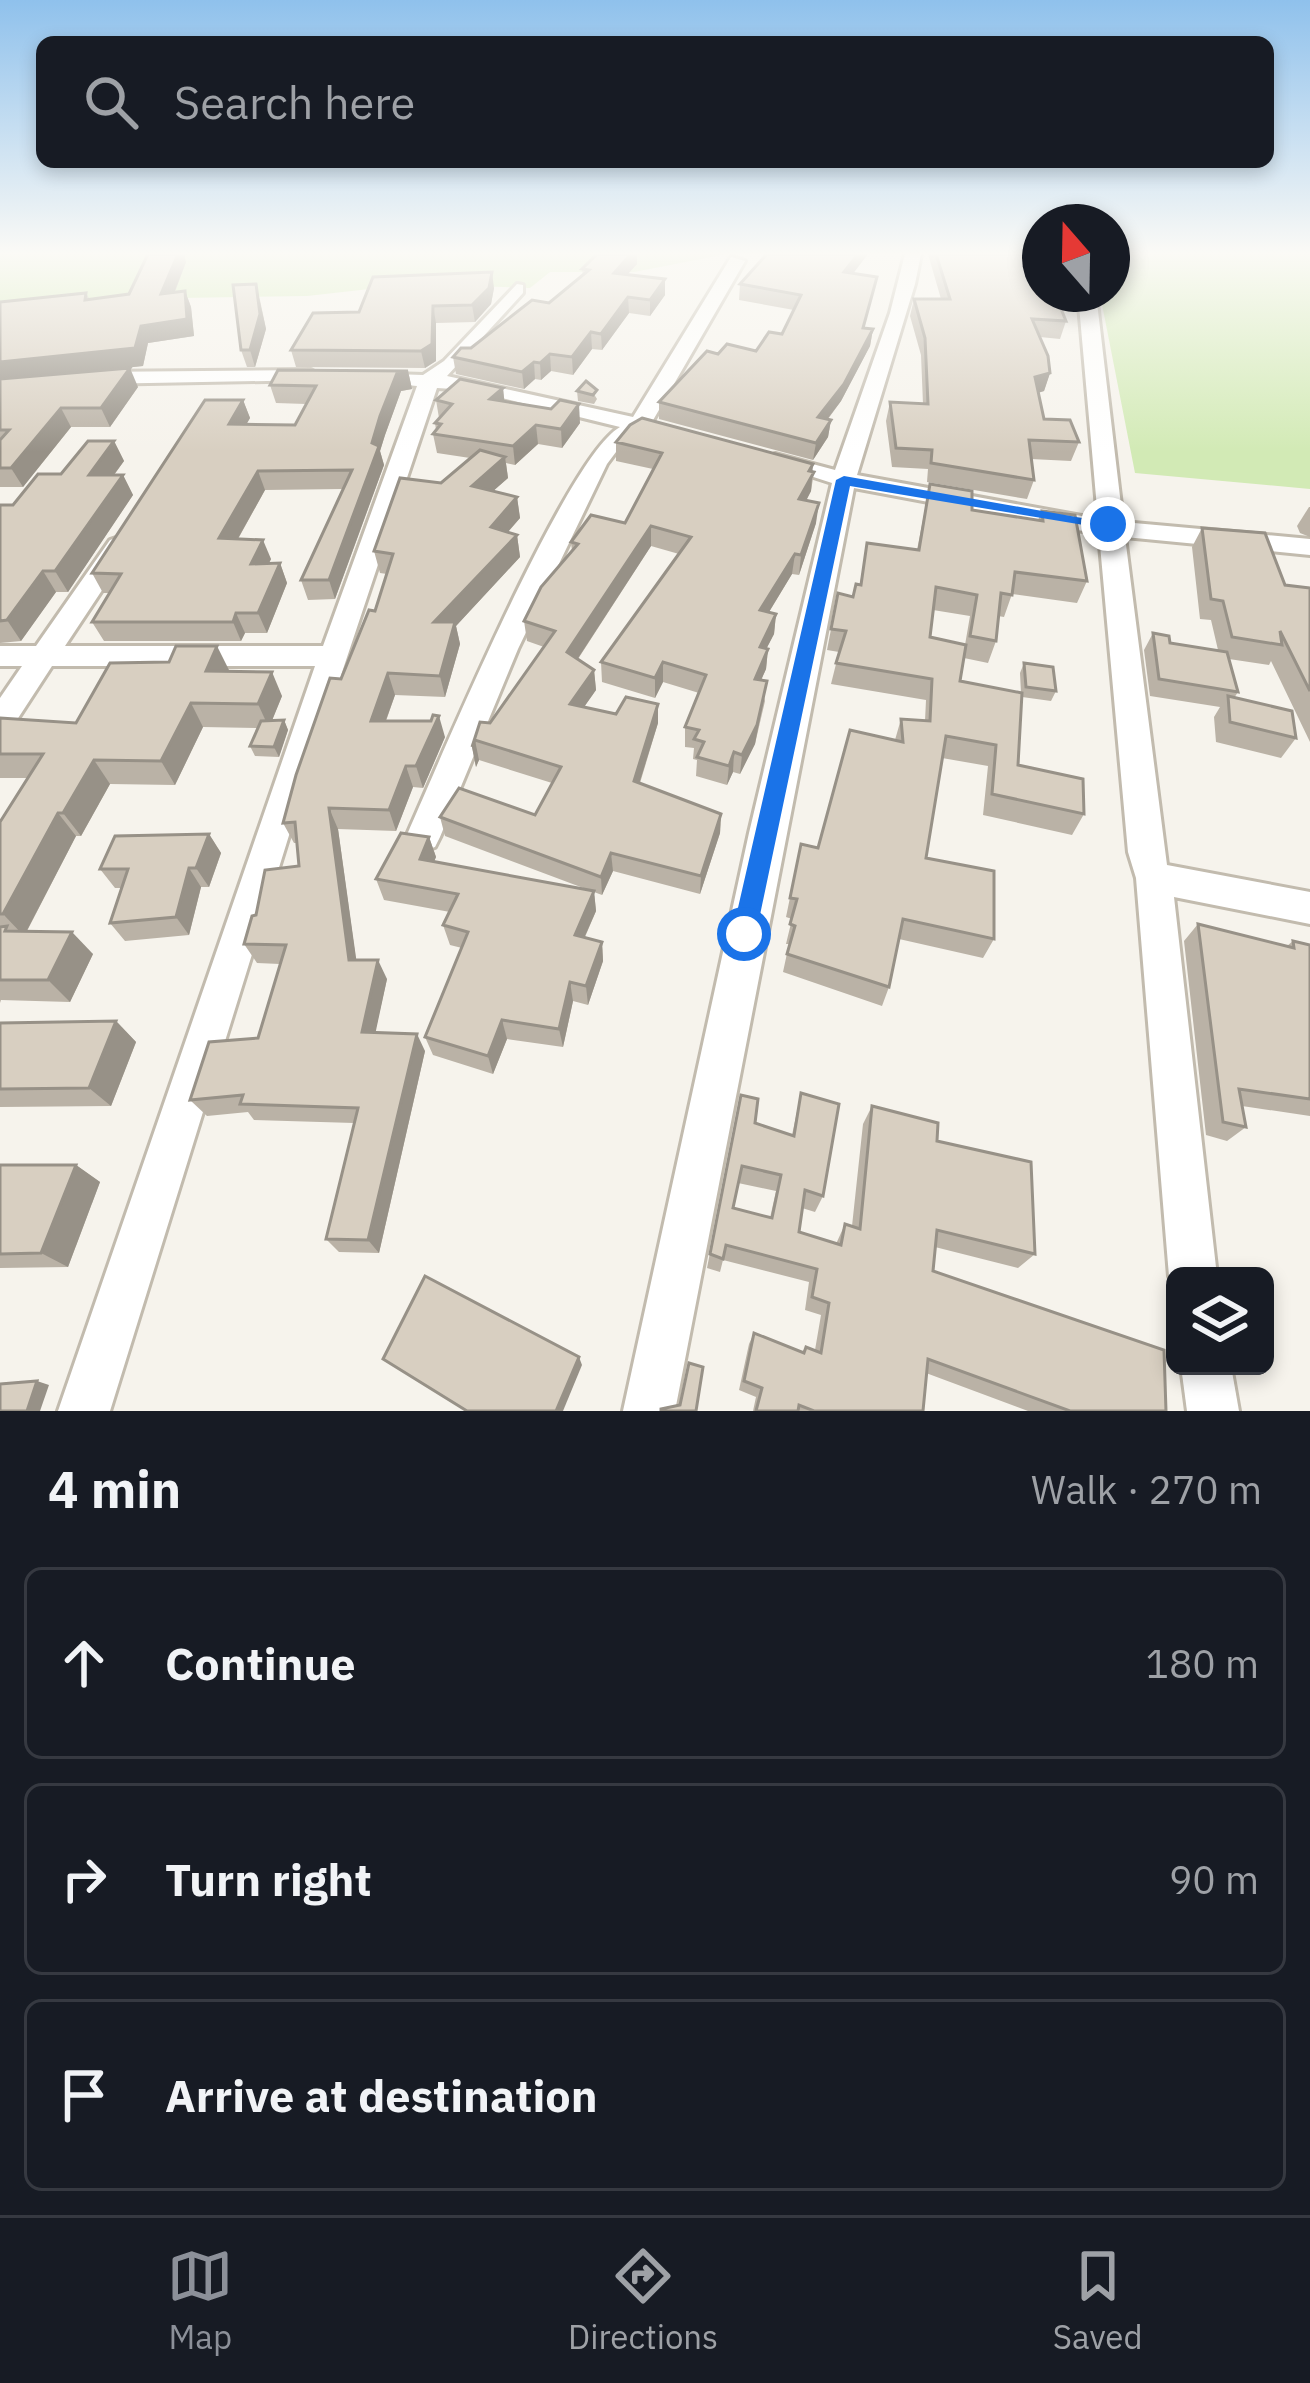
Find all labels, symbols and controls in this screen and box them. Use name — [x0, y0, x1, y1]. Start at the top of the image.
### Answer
search box — [36, 36, 1274, 168]
icon: search — [78, 69, 144, 135]
text: Search here — [174, 73, 415, 131]
north arrow — [1022, 204, 1130, 312]
route end — [1081, 497, 1135, 551]
route start — [717, 907, 771, 961]
map controls — [1166, 1267, 1274, 1375]
button: layers — [1166, 1267, 1274, 1375]
text: 4 min — [48, 1456, 181, 1522]
text: Walk · 270 m — [1031, 1464, 1262, 1515]
icon: ahead — [51, 1630, 117, 1696]
text: Continue — [165, 1634, 356, 1692]
text: 180 m — [1146, 1638, 1259, 1689]
icon: right — [51, 1846, 117, 1912]
text: Turn right — [165, 1850, 372, 1908]
text: 90 m — [1169, 1854, 1259, 1905]
icon: arrive — [51, 2062, 117, 2128]
text: Arrive at destination — [165, 2066, 598, 2124]
tab: Map — [167, 2243, 233, 2358]
tab: Directions — [568, 2243, 718, 2358]
tab: Saved — [1053, 2243, 1143, 2358]

